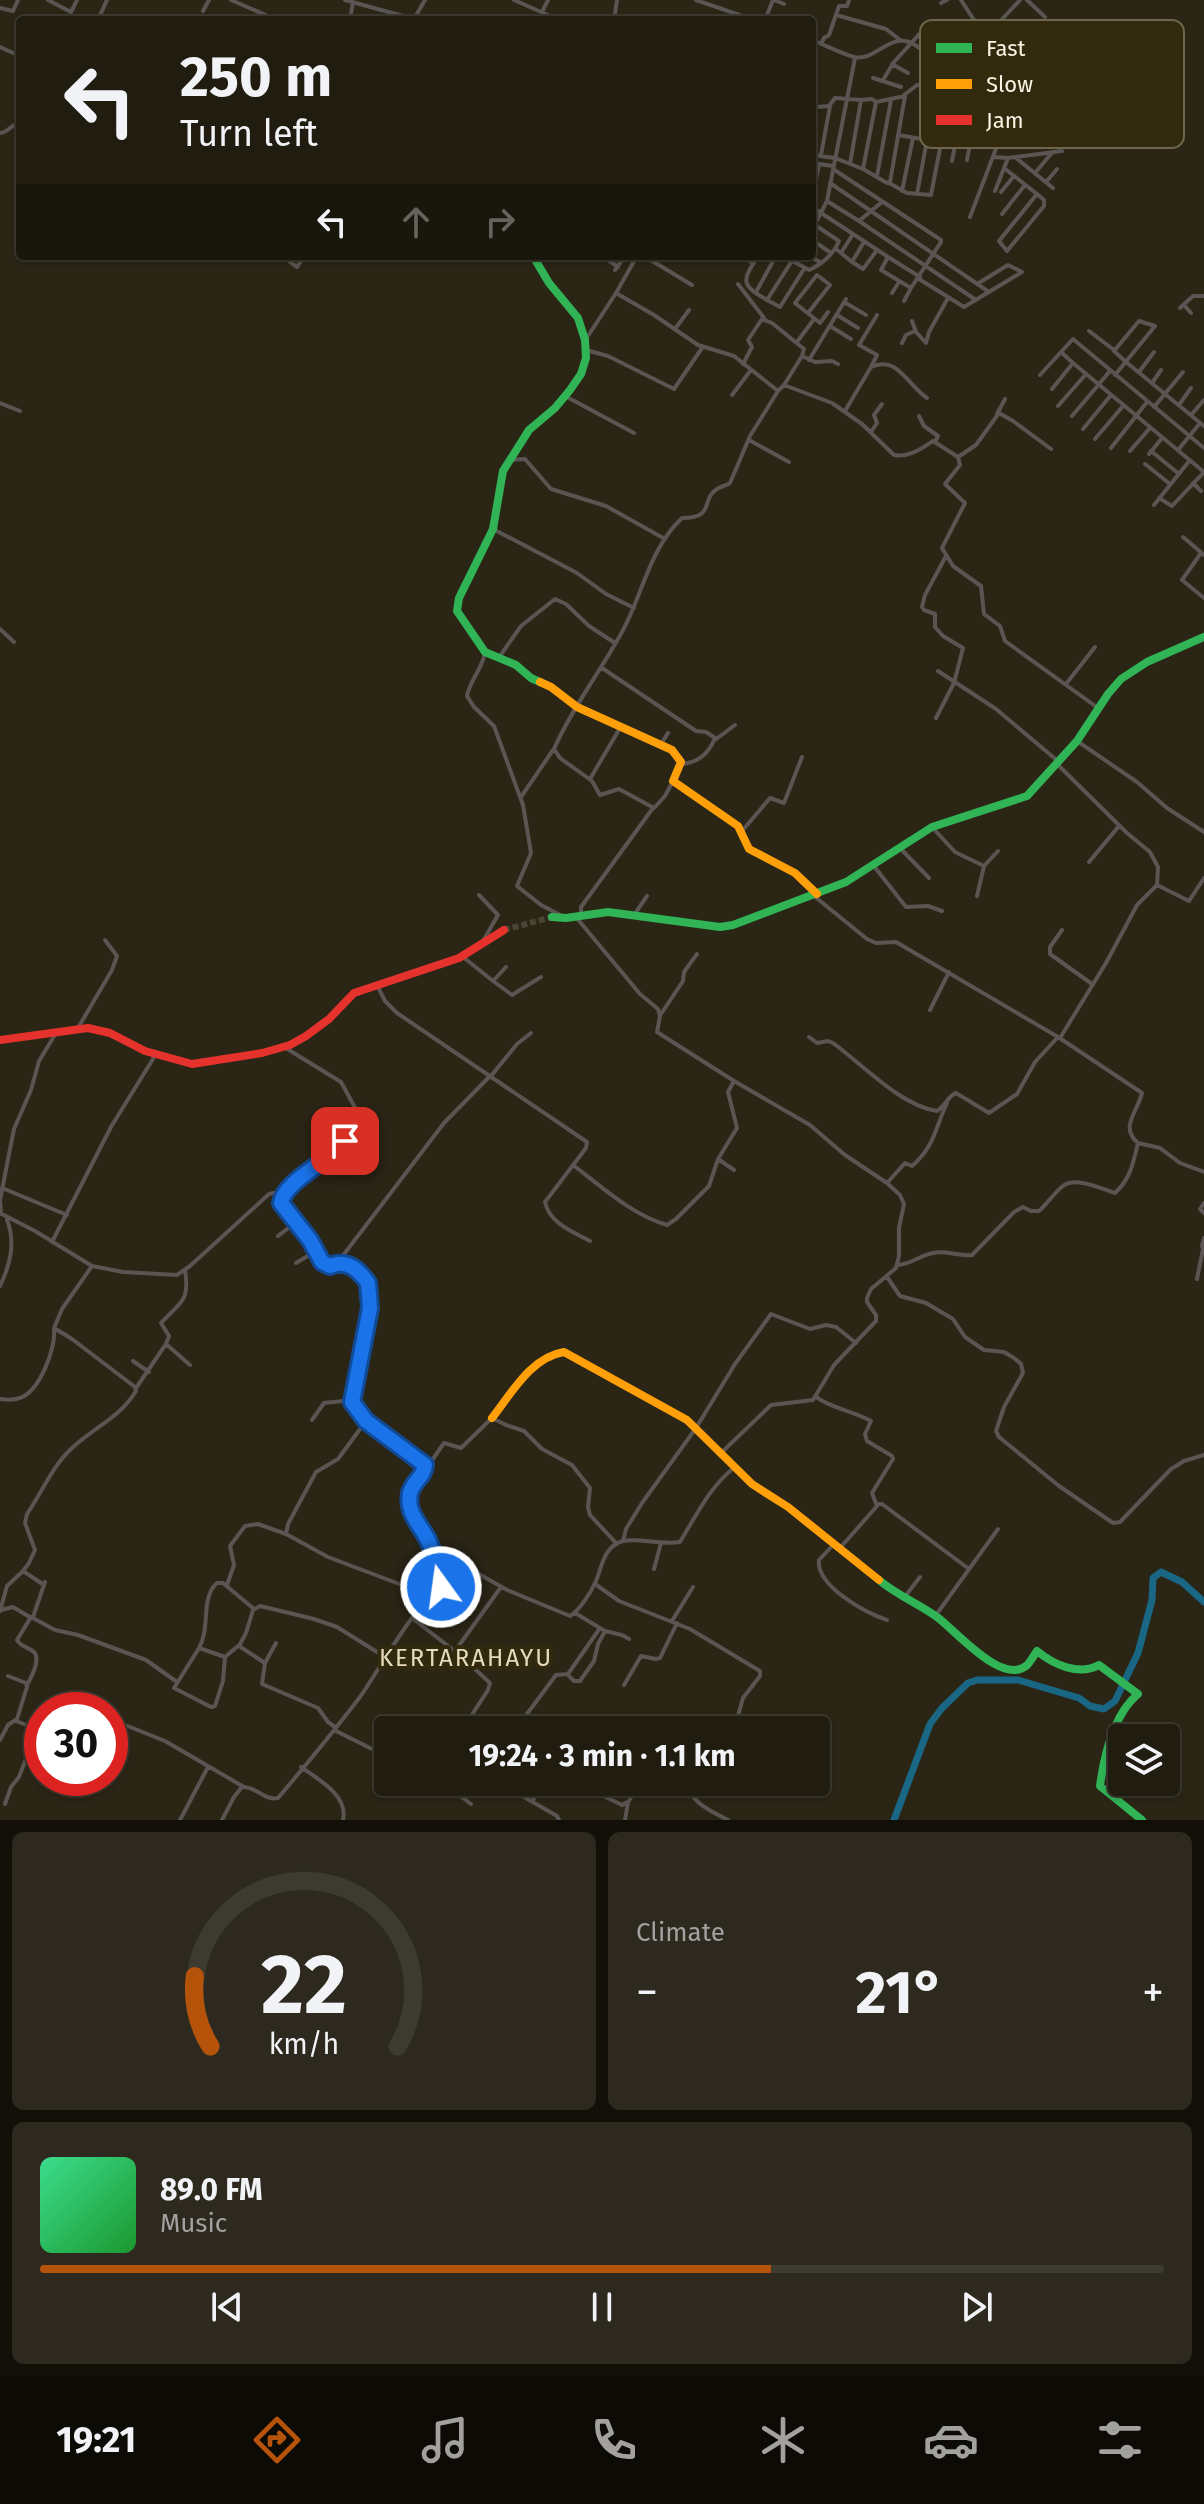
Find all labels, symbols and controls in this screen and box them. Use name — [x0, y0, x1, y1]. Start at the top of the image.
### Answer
legend — [920, 20, 1184, 148]
text: Fast — [986, 35, 1026, 62]
text: 250 m — [180, 44, 332, 111]
icon: left — [48, 48, 152, 152]
text: Slow — [986, 71, 1033, 98]
text: Jam — [986, 107, 1024, 134]
text: Turn left — [180, 112, 318, 156]
icon: left — [310, 200, 354, 244]
icon: ahead — [394, 200, 438, 244]
icon: right — [478, 200, 522, 244]
pin — [311, 1107, 379, 1175]
icon: arrive — [323, 1119, 367, 1163]
position arrow — [399, 1545, 483, 1629]
district label: KERTARAHAYU — [379, 1644, 553, 1672]
speed limit sign: 30 — [24, 1692, 128, 1796]
map controls — [1108, 1724, 1180, 1796]
button: layers — [1108, 1724, 1180, 1796]
text: 19:24 · 3 min · 1.1 km — [468, 1738, 736, 1774]
text: Climate — [636, 1917, 725, 1948]
text: 22 — [261, 1935, 347, 2035]
text: 21° — [856, 1957, 944, 2029]
text: − — [636, 1966, 658, 2019]
text: + — [1142, 1966, 1164, 2019]
text: km/h — [269, 2027, 339, 2062]
text: 89.0 FM — [160, 2172, 263, 2208]
text: Music — [160, 2208, 227, 2239]
icon: previous — [205, 2285, 249, 2329]
icon: pause — [580, 2285, 624, 2329]
icon: next — [955, 2285, 999, 2329]
icon: directions — [249, 2412, 305, 2468]
icon: music — [417, 2412, 473, 2468]
icon: phone — [586, 2412, 642, 2468]
icon: climate — [755, 2412, 811, 2468]
icon: car — [923, 2412, 979, 2468]
icon: filters — [1092, 2412, 1148, 2468]
text: 19:21 — [56, 2418, 136, 2462]

